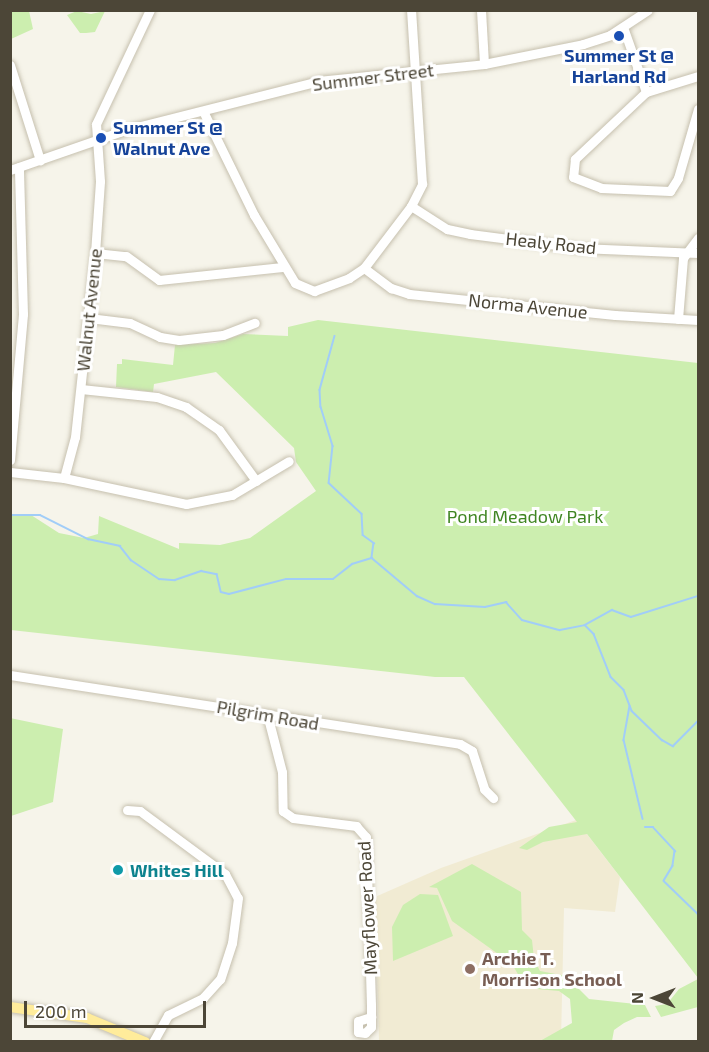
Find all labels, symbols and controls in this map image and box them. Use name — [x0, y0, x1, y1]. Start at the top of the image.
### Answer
marker: Summer St @ Harland Rd — [612, 29, 626, 43]
place label: Summer St @ Harland Rd — [564, 45, 674, 88]
street label: Summer Street — [311, 59, 435, 95]
place label: Summer St @ Walnut Ave — [113, 117, 223, 160]
marker: Summer St @ Walnut Ave — [94, 131, 108, 145]
street label: Healy Road — [504, 227, 598, 259]
street label: Walnut Avenue — [72, 247, 106, 373]
street label: Norma Avenue — [467, 289, 589, 323]
park label: Pond Meadow Park — [447, 505, 603, 527]
street label: Pilgrim Road — [215, 695, 321, 735]
street label: Mayflower Road — [353, 840, 381, 976]
place label: Whites Hill — [130, 859, 224, 881]
marker: Whites Hill — [111, 863, 125, 877]
place label: Archie T. Morrison School — [482, 948, 622, 990]
marker: Archie T. Morrison School — [463, 962, 477, 976]
north arrow — [625, 968, 685, 1028]
scale bar — [27, 989, 208, 1027]
text: N — [627, 992, 646, 1004]
text: 200 m — [35, 1000, 87, 1022]

